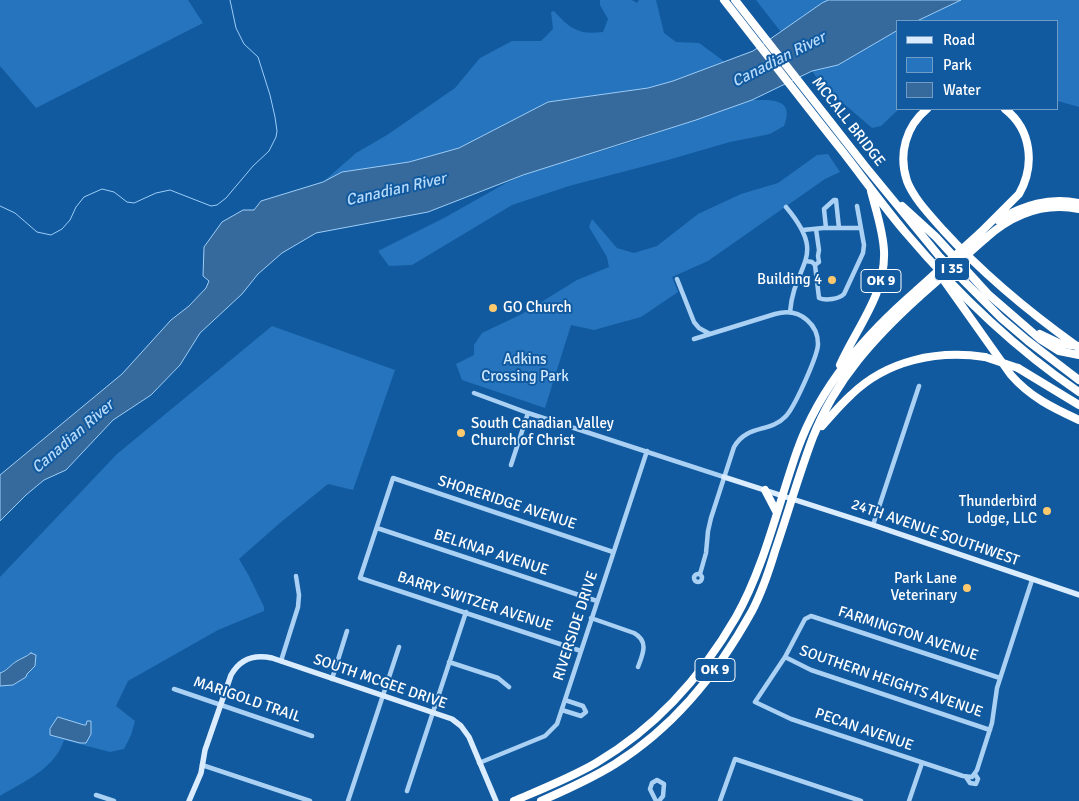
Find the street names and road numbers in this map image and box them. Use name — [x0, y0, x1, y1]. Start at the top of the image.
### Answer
street label: MCCALL BRIDGE — [808, 74, 888, 170]
road number: I 35 — [934, 258, 970, 280]
road number: OK 9 — [861, 270, 901, 292]
street label: SHORERIDGE AVENUE — [435, 472, 579, 534]
street label: 24TH AVENUE SOUTHWEST — [848, 496, 1022, 570]
street label: BELKNAP AVENUE — [431, 526, 551, 580]
street label: BARRY SWITZER AVENUE — [395, 568, 555, 636]
street label: RIVERSIDE DRIVE — [550, 569, 602, 683]
street label: FARMINGTON AVENUE — [836, 603, 980, 665]
street label: SOUTHERN HEIGHTS AVENUE — [797, 642, 985, 722]
street label: SOUTH MCGEE DRIVE — [311, 651, 449, 713]
road number: OK 9 — [695, 658, 735, 682]
street label: MARIGOLD TRAIL — [191, 673, 303, 727]
street label: PECAN AVENUE — [812, 705, 916, 755]

